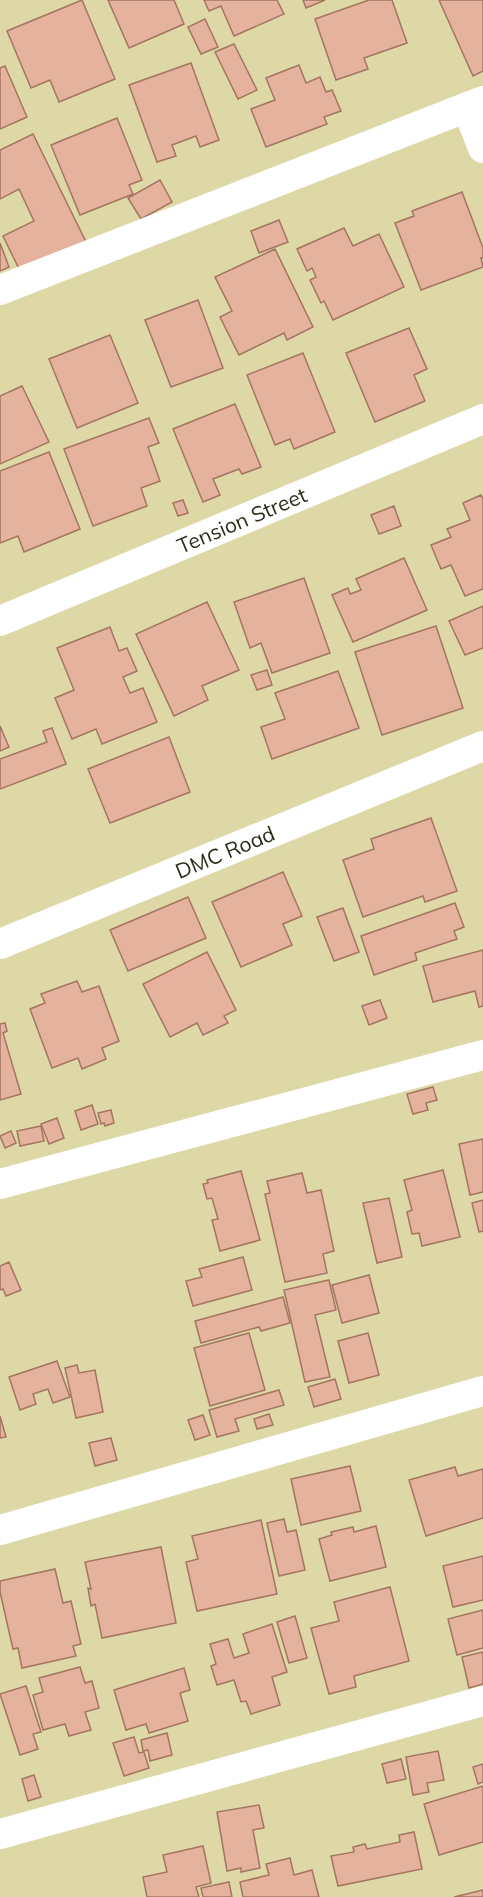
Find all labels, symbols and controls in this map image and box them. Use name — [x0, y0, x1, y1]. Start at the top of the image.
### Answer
street label: Tension Street — [173, 481, 310, 559]
street label: DMC Road — [171, 820, 278, 884]

